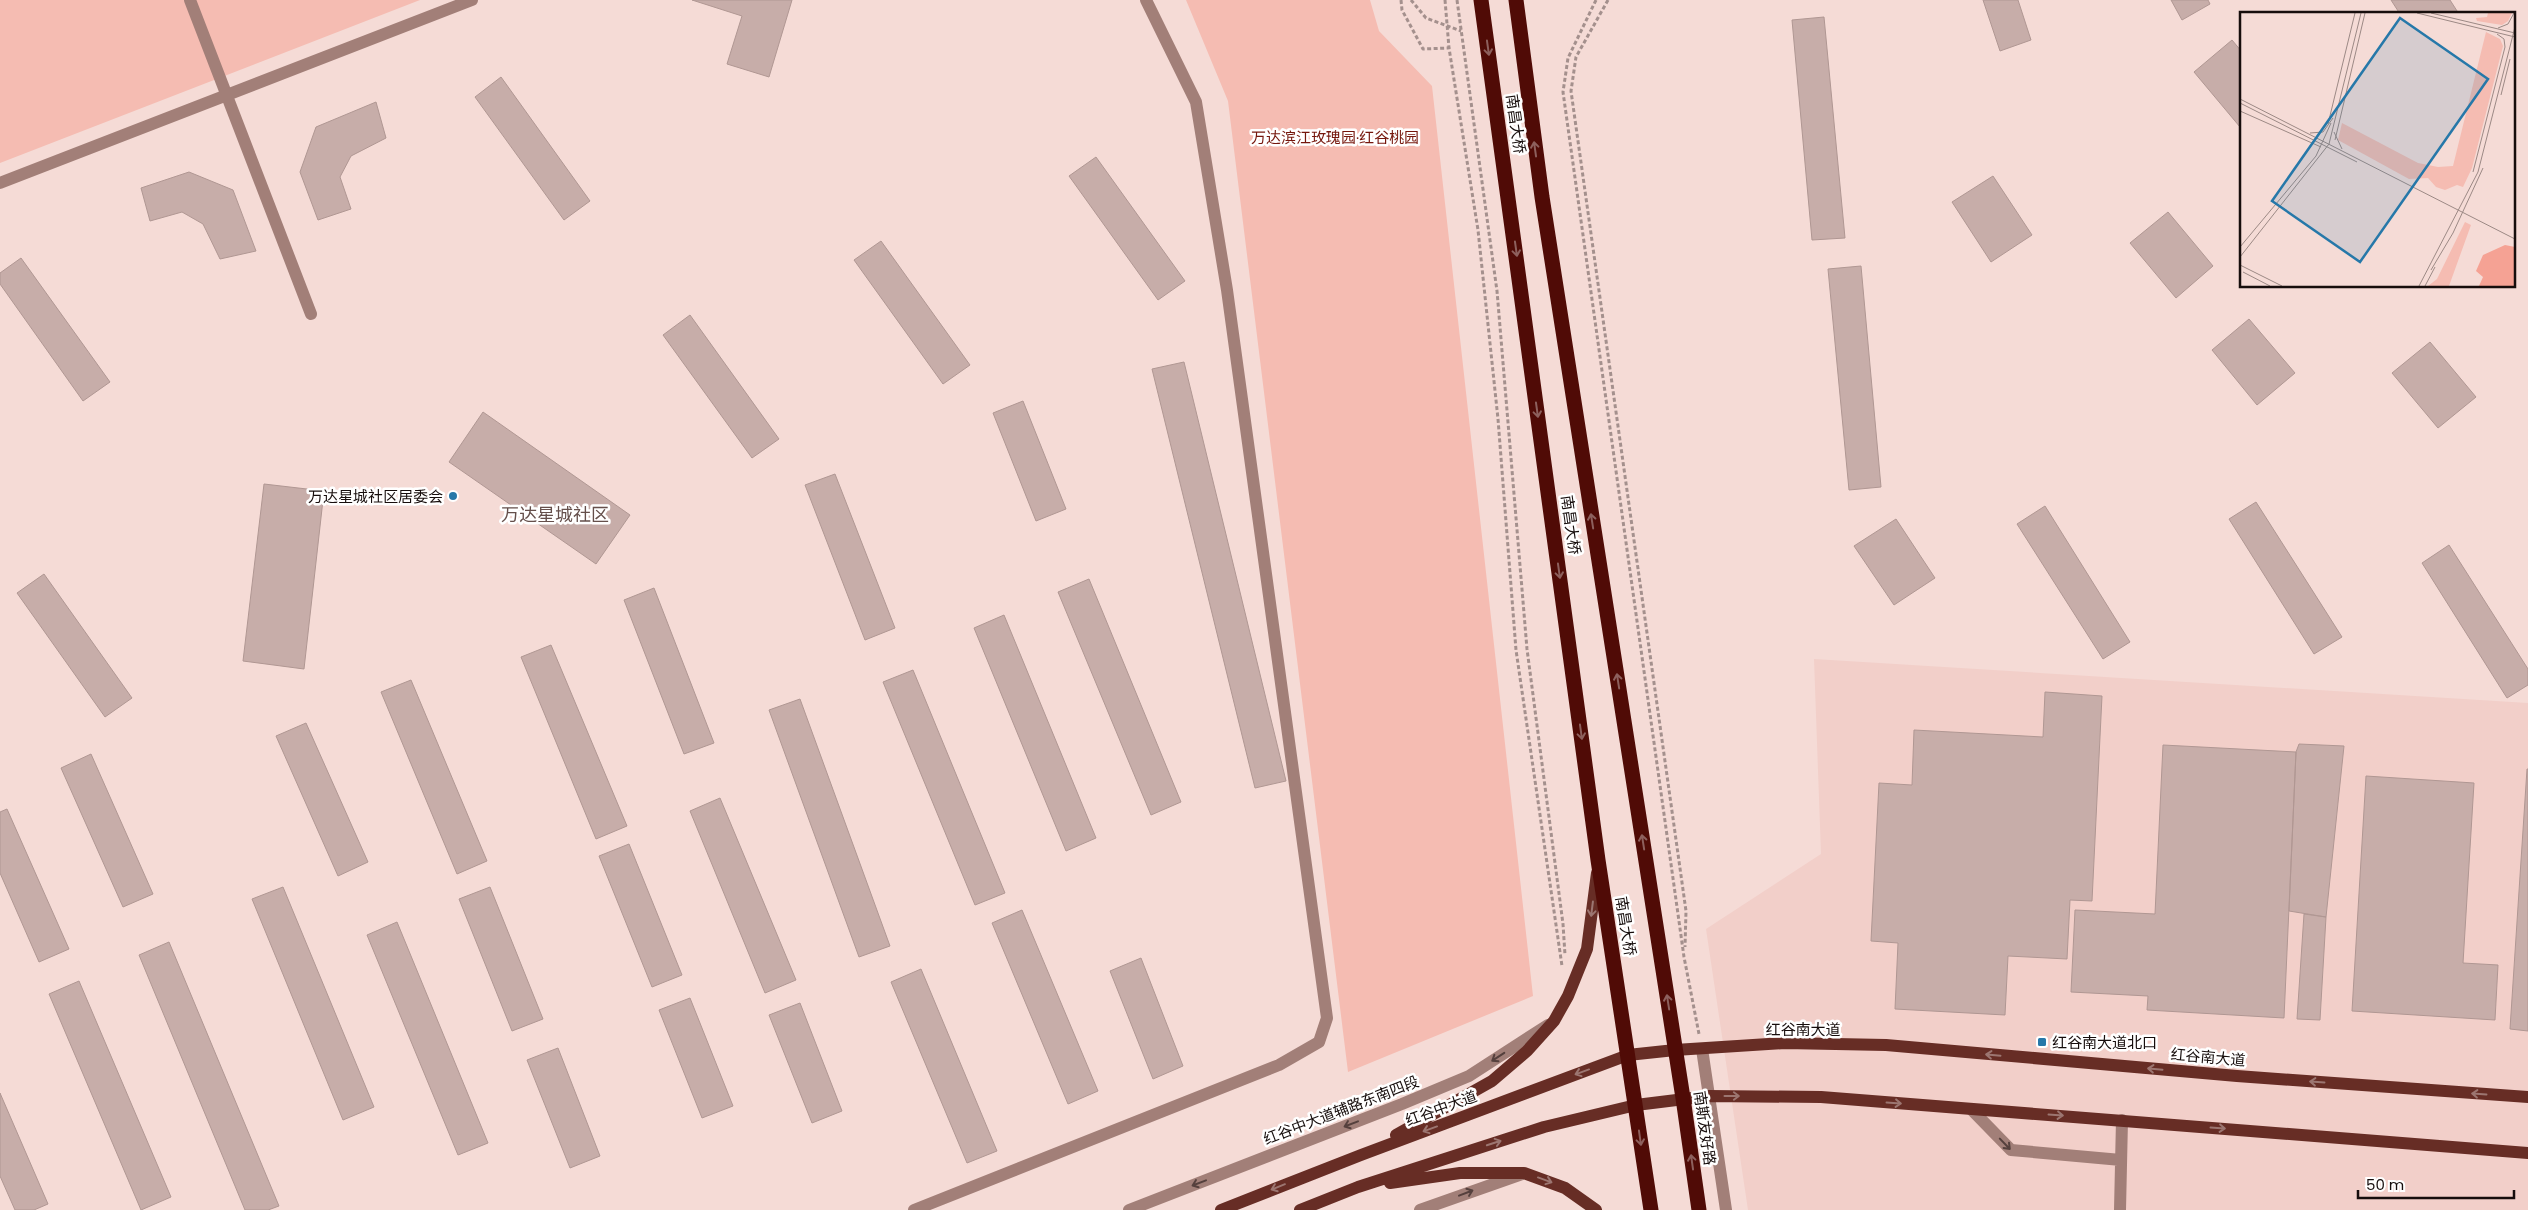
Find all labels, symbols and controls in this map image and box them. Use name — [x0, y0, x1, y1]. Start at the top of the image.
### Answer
inset map — [2240, 12, 2516, 288]
one-way arrow — [1483, 40, 1493, 56]
street label: 南昌大桥 — [1501, 93, 1531, 155]
park label: 万达滨江玫瑰园·红谷桃园 — [1251, 127, 1419, 148]
one-way arrow — [1530, 141, 1540, 157]
one-way arrow — [1511, 240, 1521, 256]
one-way arrow — [1533, 402, 1543, 418]
place label: 万达星城社区居委会 — [308, 486, 443, 507]
marker: 万达星城社区居委会 — [447, 490, 459, 502]
street label: 南昌大桥 — [1556, 494, 1586, 556]
district label: 万达星城社区 — [501, 502, 609, 527]
one-way arrow — [1587, 513, 1597, 529]
one-way arrow — [1554, 563, 1564, 579]
one-way arrow — [1612, 674, 1622, 690]
one-way arrow — [1576, 724, 1586, 740]
one-way arrow — [1637, 834, 1647, 850]
street label: 南昌大桥 — [1611, 895, 1641, 957]
one-way arrow — [1587, 900, 1597, 916]
one-way arrow — [1662, 995, 1672, 1011]
street label: 红谷南大道 — [1765, 1019, 1841, 1040]
place label: 红谷南大道北口 — [2052, 1032, 2157, 1053]
marker: 红谷南大道北口 — [2036, 1036, 2048, 1048]
street label: 红谷南大道 — [2170, 1043, 2246, 1071]
one-way arrow — [1986, 1050, 2002, 1060]
one-way arrow — [1492, 1052, 1506, 1062]
one-way arrow — [2148, 1064, 2164, 1074]
one-way arrow — [1575, 1068, 1590, 1077]
street label: 红谷中大道辅路东南四段 — [1260, 1071, 1422, 1149]
one-way arrow — [2310, 1077, 2326, 1087]
street label: 红谷中大道 — [1402, 1085, 1480, 1131]
street label: 南斯友好路 — [1689, 1089, 1721, 1167]
one-way arrow — [2472, 1089, 2488, 1098]
one-way arrow — [1724, 1091, 1740, 1101]
one-way arrow — [1886, 1098, 1902, 1107]
one-way arrow — [2048, 1110, 2064, 1120]
one-way arrow — [1344, 1120, 1359, 1129]
one-way arrow — [2210, 1123, 2226, 1132]
one-way arrow — [1423, 1125, 1438, 1134]
one-way arrow — [1636, 1130, 1646, 1146]
one-way arrow — [1999, 1137, 2011, 1150]
one-way arrow — [1486, 1138, 1502, 1147]
one-way arrow — [1687, 1154, 1697, 1170]
scale bar — [2358, 1168, 2514, 1200]
text: 50 m — [2366, 1174, 2404, 1195]
one-way arrow — [1536, 1176, 1552, 1185]
one-way arrow — [1192, 1179, 1208, 1188]
one-way arrow — [1271, 1183, 1286, 1193]
one-way arrow — [1458, 1188, 1473, 1197]

